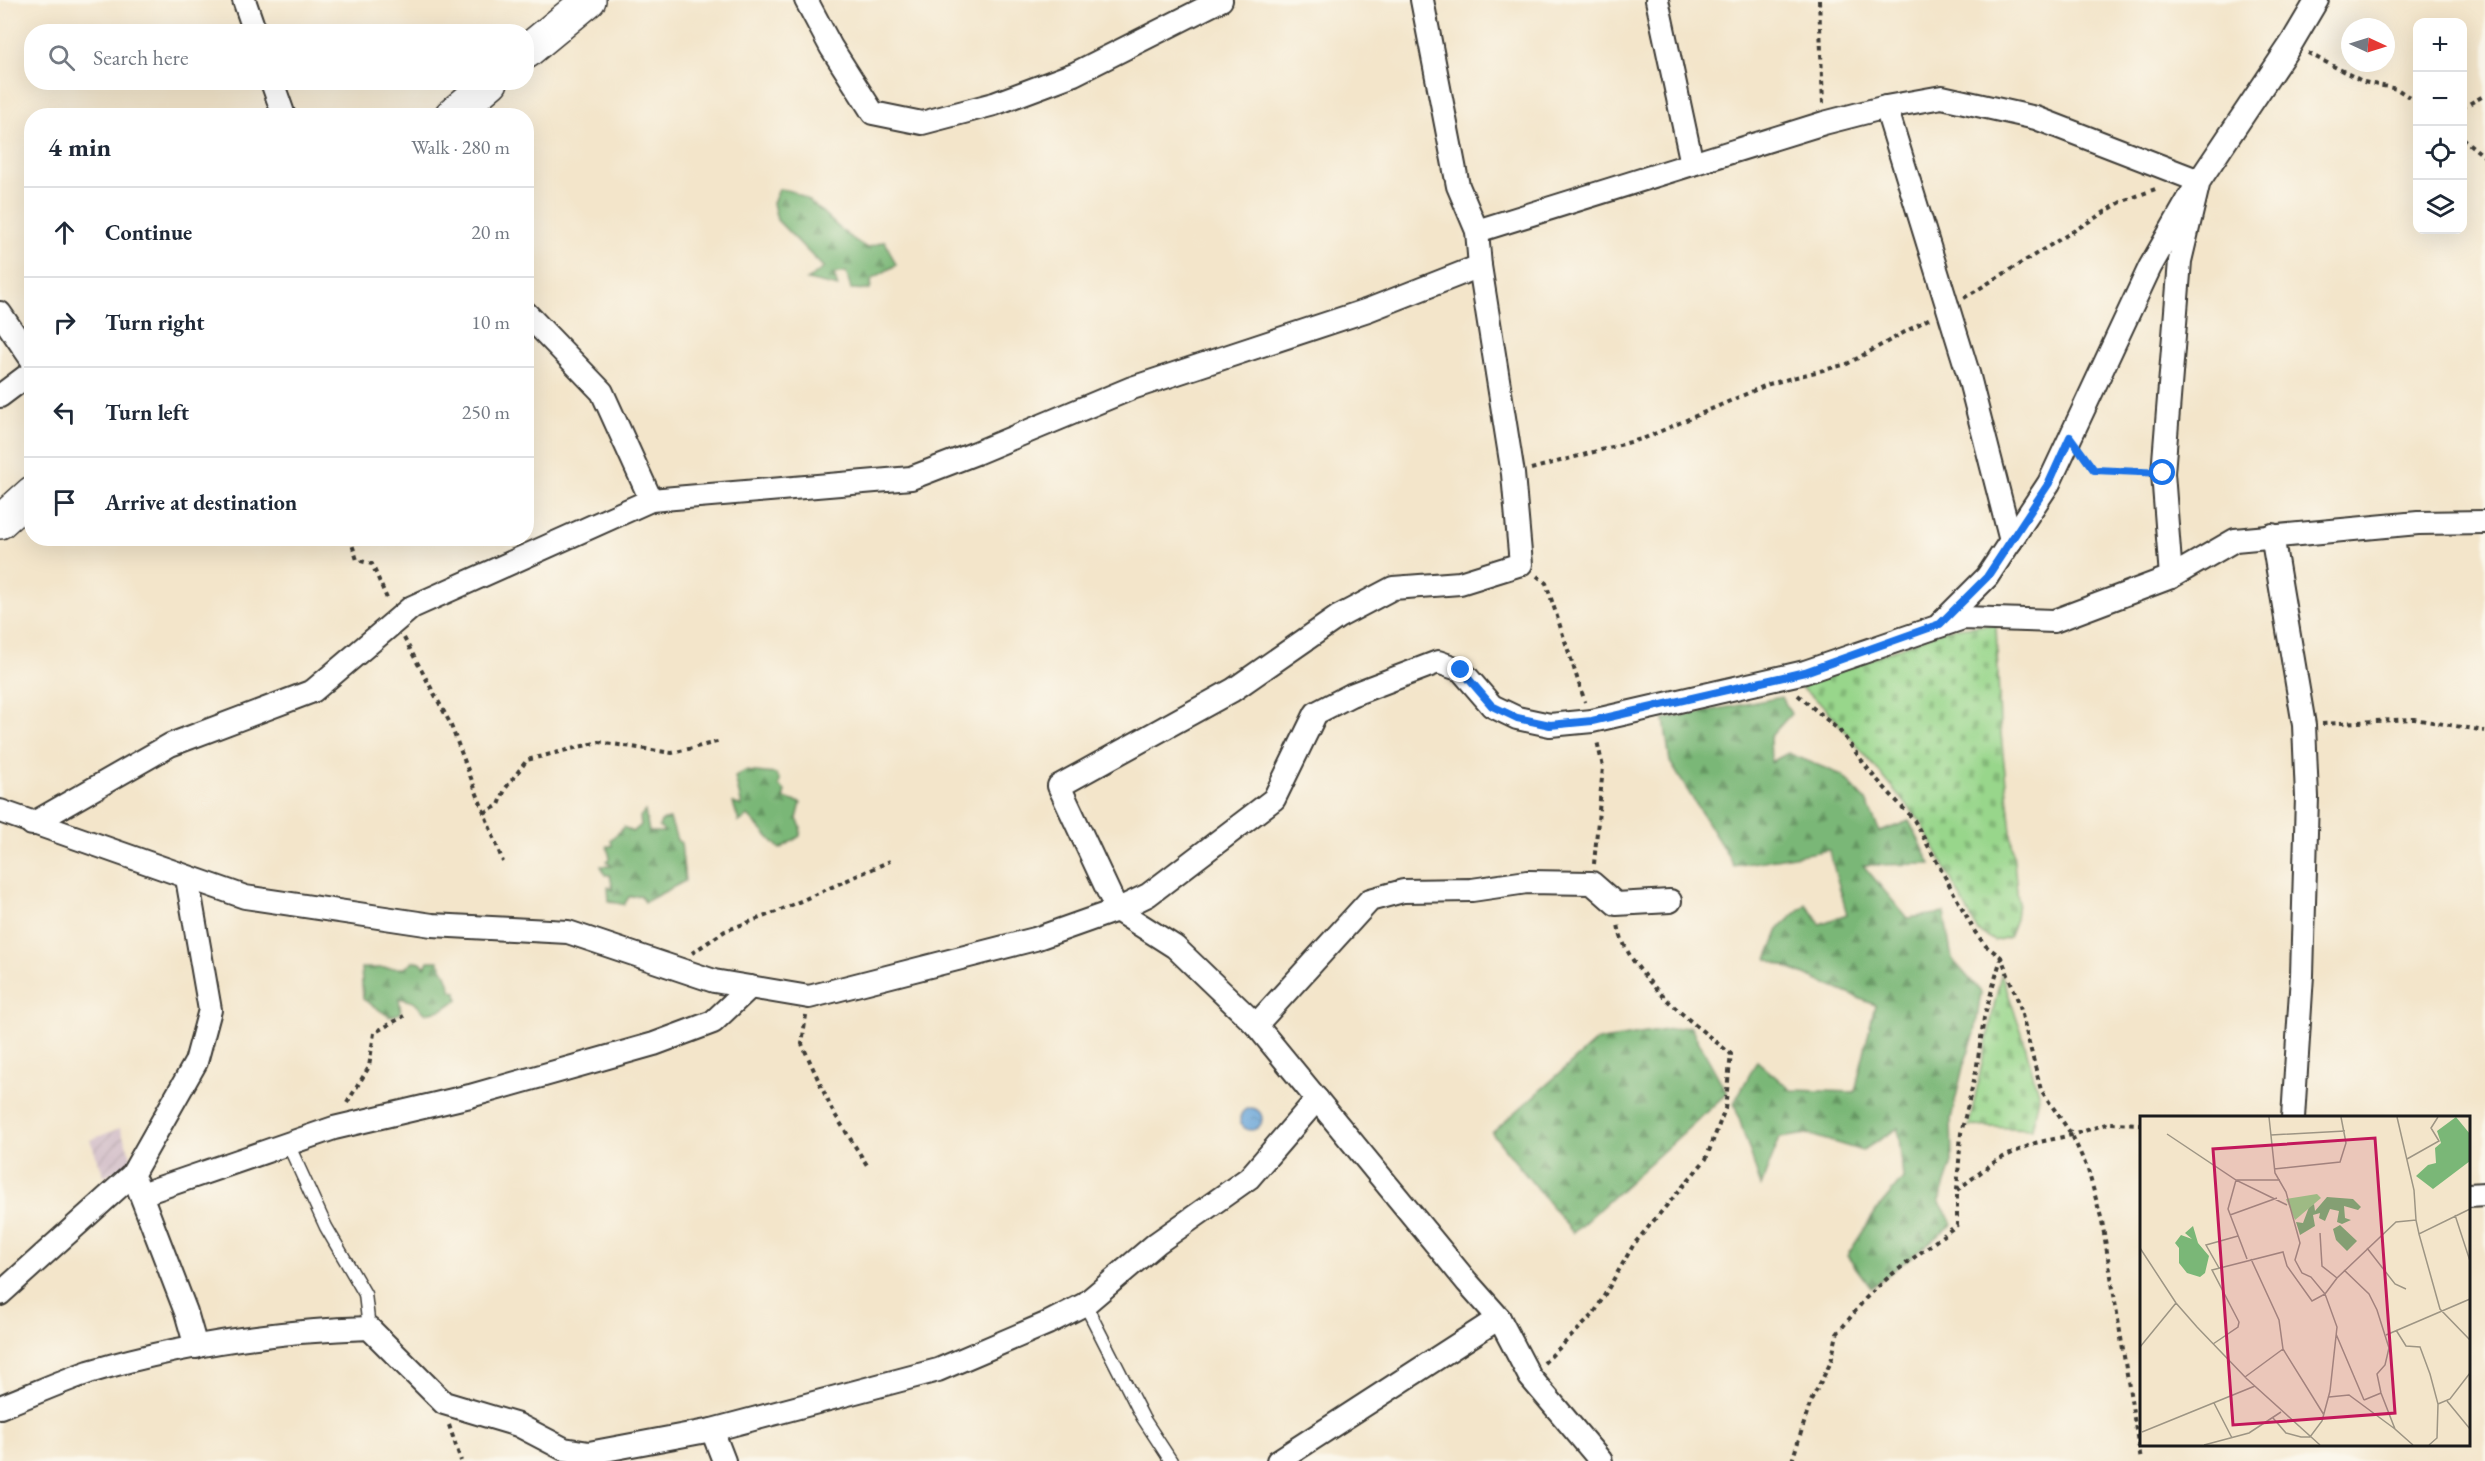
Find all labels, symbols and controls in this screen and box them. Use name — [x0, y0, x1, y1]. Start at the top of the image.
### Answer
north arrow — [2341, 18, 2395, 72]
map controls — [2413, 18, 2467, 234]
button: + — [2413, 18, 2467, 72]
search box — [24, 24, 534, 90]
icon: search — [45, 41, 78, 74]
text: Search here — [93, 43, 188, 72]
button: − — [2413, 72, 2467, 126]
button: locate — [2413, 126, 2467, 180]
text: 4 min — [48, 130, 111, 164]
text: Walk · 280 m — [411, 134, 510, 160]
button: layers — [2413, 180, 2467, 234]
icon: ahead — [48, 216, 81, 249]
text: Continue — [105, 218, 192, 247]
text: 20 m — [471, 219, 510, 245]
icon: right — [48, 306, 81, 339]
text: Turn right — [105, 308, 204, 337]
text: 10 m — [471, 309, 510, 335]
icon: left — [48, 396, 81, 429]
text: Turn left — [105, 398, 189, 427]
text: 250 m — [462, 399, 510, 425]
route start — [2149, 459, 2175, 485]
icon: arrive — [48, 486, 81, 519]
text: Arrive at destination — [105, 488, 297, 517]
route end — [1447, 656, 1473, 682]
inset map — [2140, 1116, 2470, 1446]

